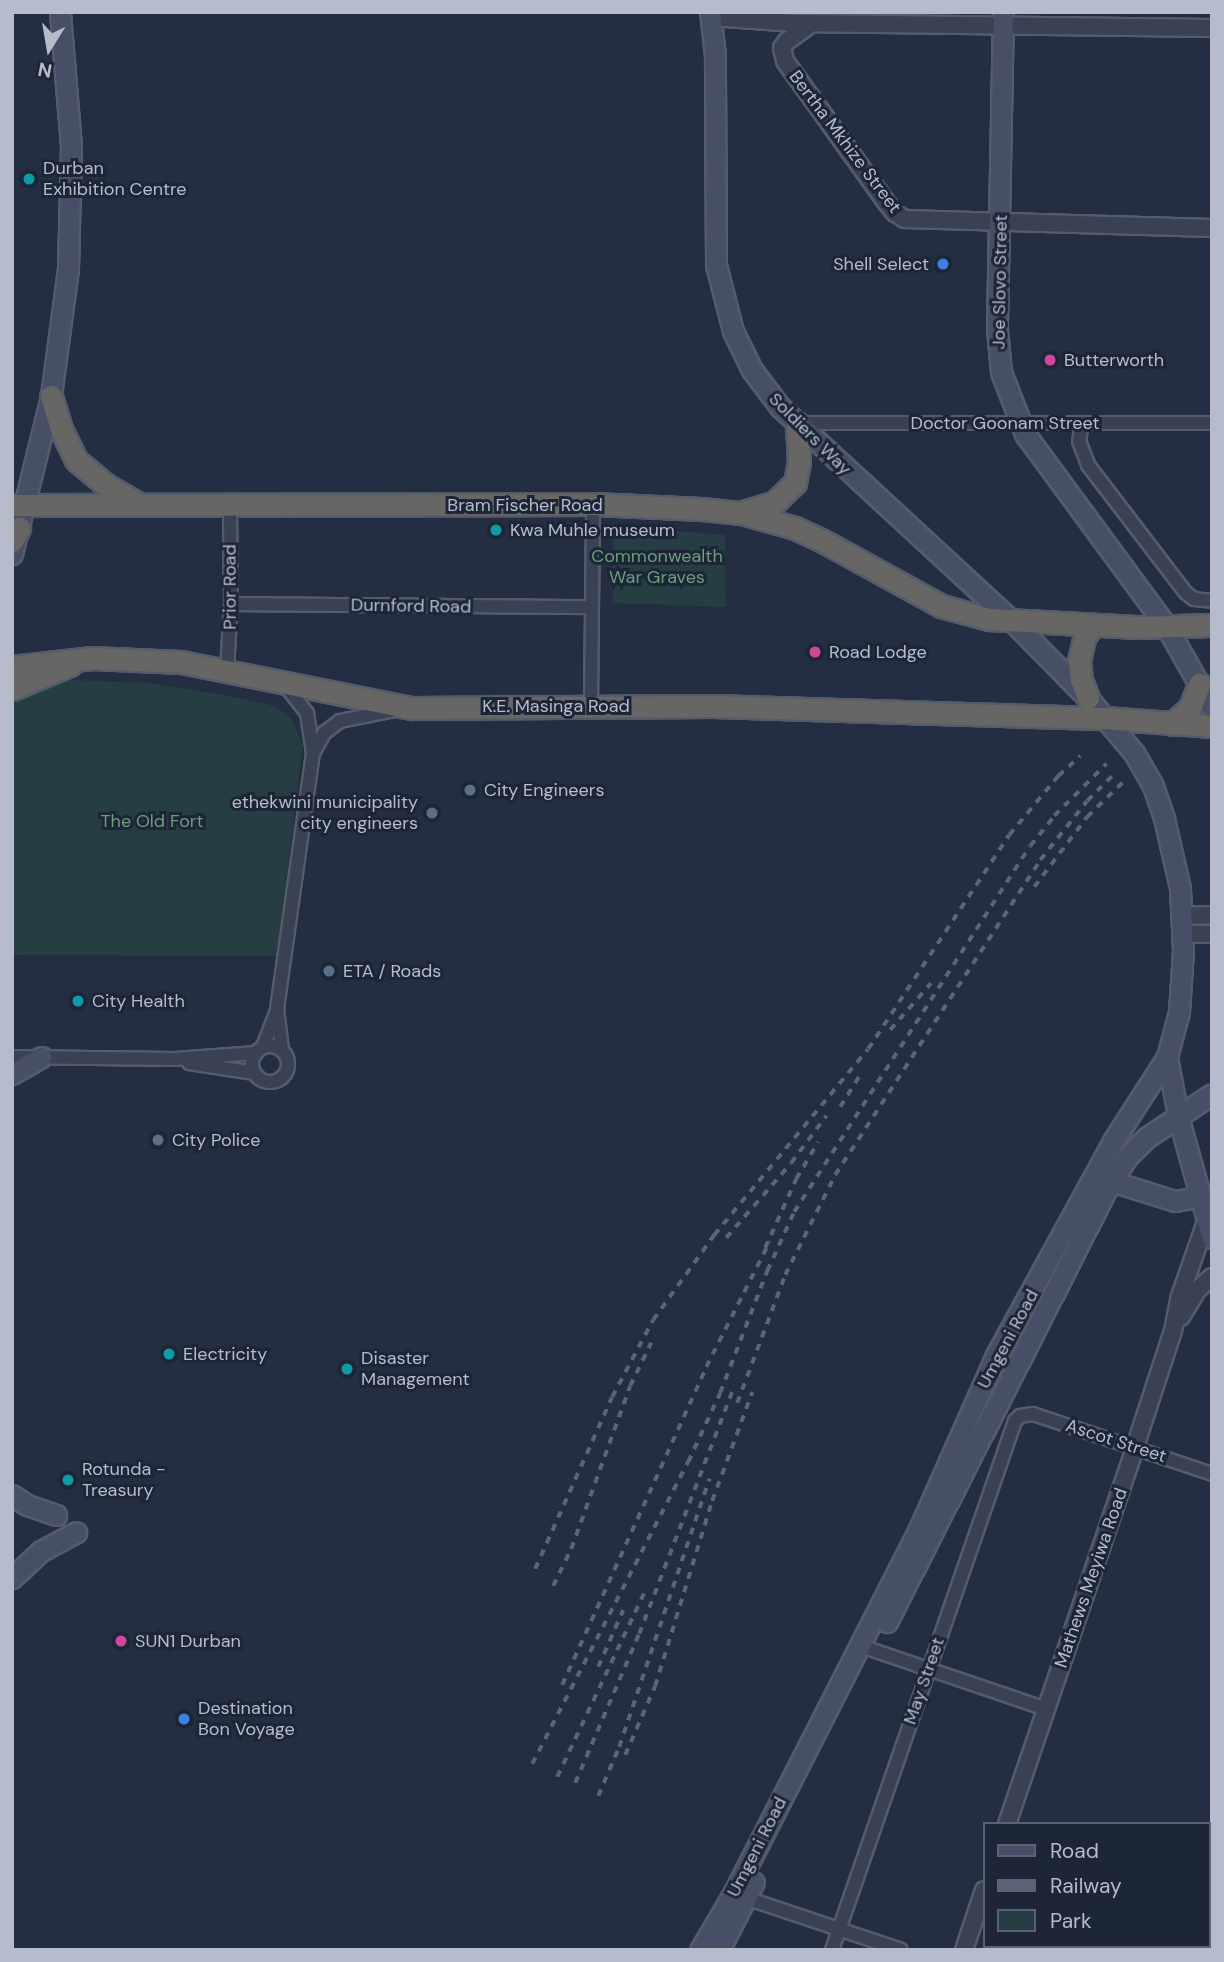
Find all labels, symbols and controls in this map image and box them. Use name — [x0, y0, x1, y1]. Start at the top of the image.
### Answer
north arrow — [14, 14, 84, 84]
text: N — [36, 57, 54, 84]
street label: Bertha Mkhize Street — [784, 66, 906, 218]
place label: Durban Exhibition Centre — [43, 158, 187, 200]
marker: Durban Exhibition Centre — [21, 171, 37, 187]
street label: Joe Slovo Street — [988, 214, 1012, 350]
place label: Shell Select — [833, 253, 929, 275]
marker: Shell Select — [935, 256, 951, 272]
place label: Butterworth — [1064, 349, 1164, 371]
marker: Butterworth — [1042, 352, 1058, 368]
street label: Soldiers Way — [764, 388, 856, 480]
street label: Doctor Goonam Street — [911, 412, 1099, 434]
street label: Bram Fischer Road — [447, 494, 603, 516]
place label: Kwa Muhle museum — [510, 519, 675, 541]
marker: Kwa Muhle museum — [488, 522, 504, 538]
street label: Prior Road — [219, 544, 241, 630]
park label: Commonwealth War Graves — [591, 546, 723, 588]
street label: Durnford Road — [351, 594, 471, 618]
place label: Road Lodge — [829, 641, 927, 663]
marker: Road Lodge — [807, 644, 823, 660]
street label: K.E. Masinga Road — [482, 695, 630, 717]
place label: City Engineers — [484, 779, 604, 801]
marker: City Engineers — [462, 782, 478, 798]
place label: ethekwini municipality city engineers — [232, 792, 418, 834]
marker: ethekwini municipality city engineers — [424, 805, 440, 821]
park label: The Old Fort — [100, 810, 204, 832]
place label: ETA / Roads — [343, 960, 441, 982]
marker: ETA / Roads — [321, 963, 337, 979]
place label: City Health — [92, 990, 185, 1012]
marker: City Health — [70, 993, 86, 1009]
place label: City Police — [172, 1129, 261, 1151]
marker: City Police — [150, 1132, 166, 1148]
street label: Umgeni Road — [973, 1286, 1043, 1392]
place label: Electricity — [183, 1343, 267, 1365]
marker: Electricity — [161, 1346, 177, 1362]
place label: Disaster Management — [361, 1348, 470, 1390]
marker: Disaster Management — [339, 1361, 355, 1377]
street label: Ascot Street — [1063, 1415, 1169, 1467]
place label: Rotunda - Treasury — [82, 1459, 166, 1502]
marker: Rotunda - Treasury — [60, 1472, 76, 1488]
street label: Mathews Meyiwa Road — [1050, 1485, 1132, 1671]
place label: SUN1 Durban — [135, 1630, 241, 1652]
marker: SUN1 Durban — [113, 1633, 129, 1649]
street label: May Street — [899, 1635, 949, 1727]
place label: Destination Bon Voyage — [198, 1698, 295, 1740]
marker: Destination Bon Voyage — [176, 1711, 192, 1727]
street label: Umgeni Road — [723, 1794, 791, 1900]
legend — [982, 1822, 1210, 1948]
text: Road — [1050, 1837, 1099, 1865]
text: Railway — [1050, 1872, 1122, 1900]
text: Park — [1050, 1907, 1091, 1935]

